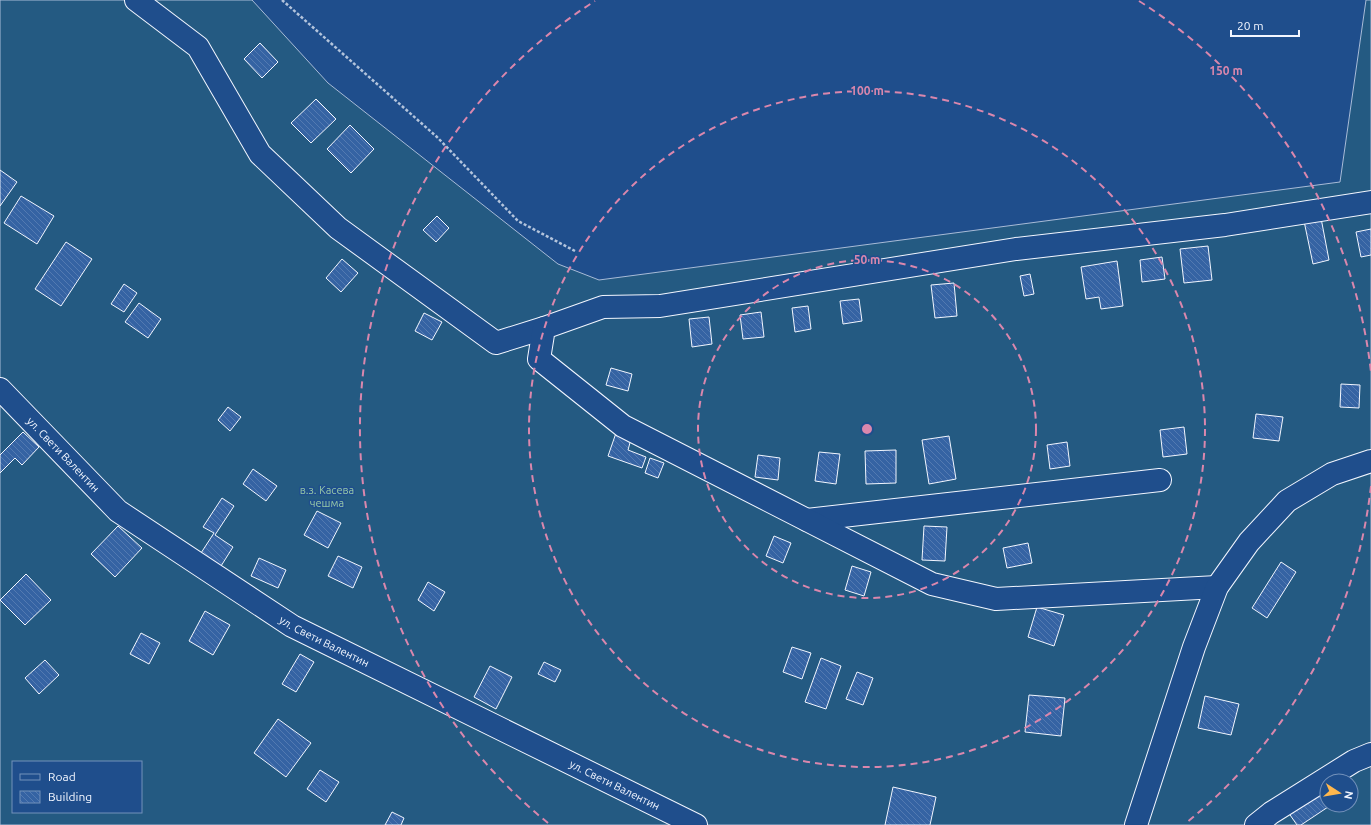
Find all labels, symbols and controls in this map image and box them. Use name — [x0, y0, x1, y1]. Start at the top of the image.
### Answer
scale bar — [1231, 12, 1299, 38]
text: 20 m — [1237, 19, 1264, 32]
text: 150 m — [1209, 64, 1243, 77]
text: 100 m — [850, 84, 884, 97]
text: 50 m — [854, 253, 880, 266]
street label: ул. Свети Валентин — [25, 415, 102, 494]
centre of rings — [860, 422, 874, 436]
park label: в.з. Касева чешма — [300, 484, 354, 509]
street label: ул. Свети Валентин — [277, 613, 371, 669]
street label: ул. Свети Валентин — [568, 758, 662, 812]
legend — [12, 761, 142, 813]
text: Road — [48, 770, 76, 783]
north arrow — [1319, 773, 1359, 813]
text: Building — [48, 790, 92, 803]
text: N — [1342, 790, 1356, 800]

